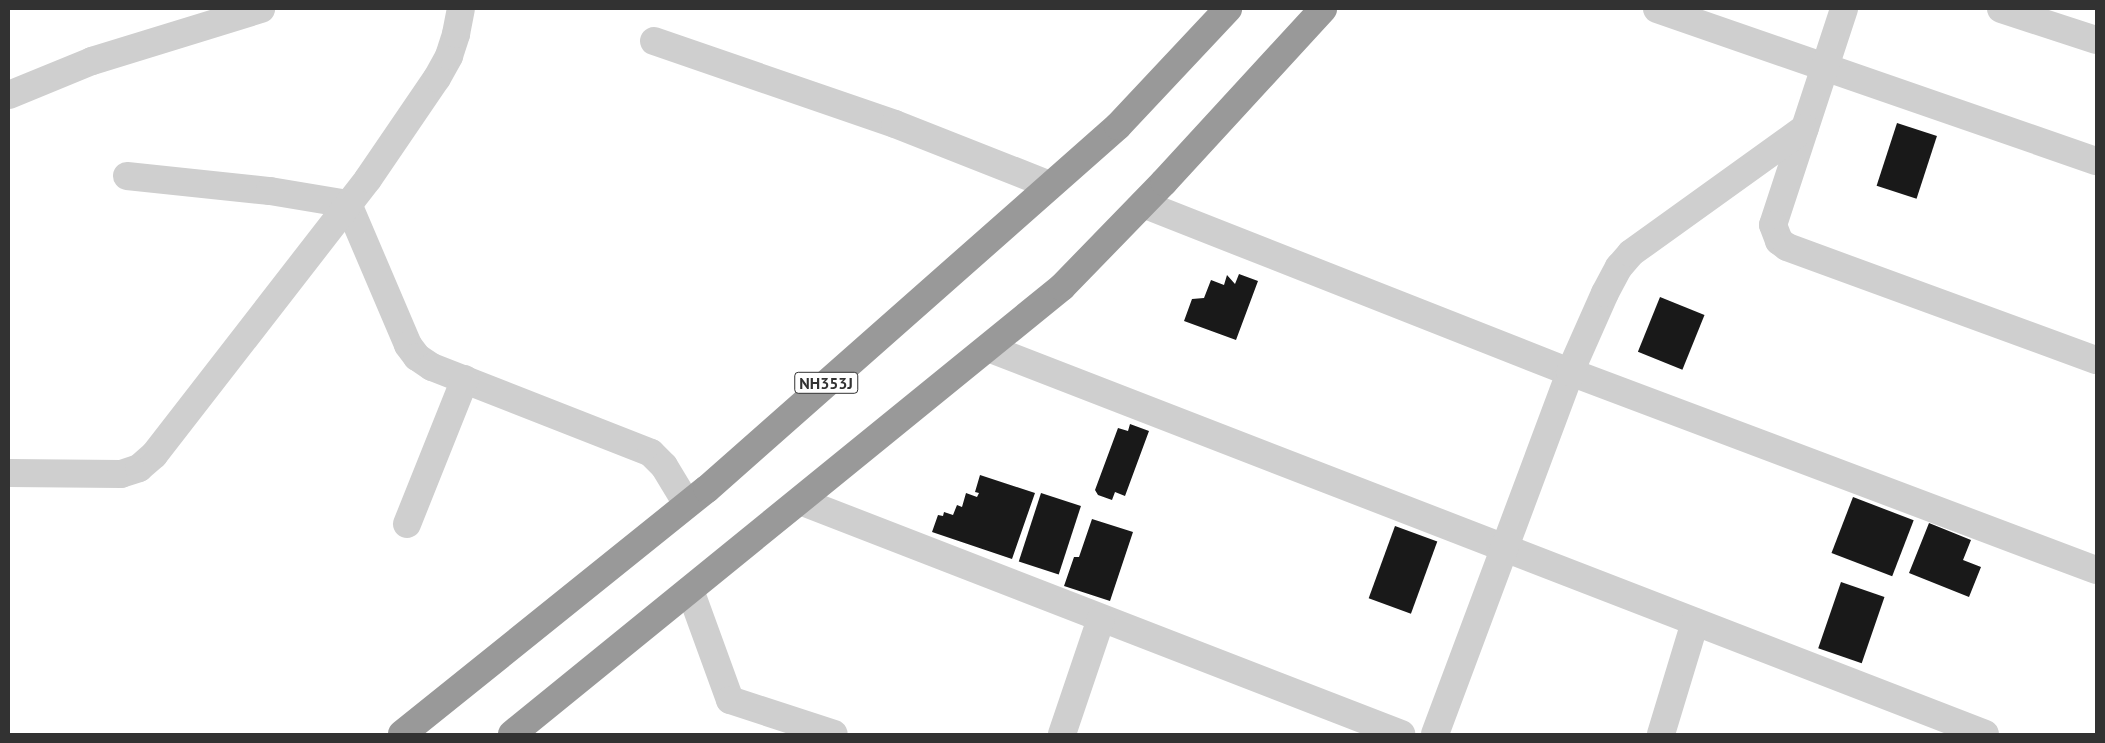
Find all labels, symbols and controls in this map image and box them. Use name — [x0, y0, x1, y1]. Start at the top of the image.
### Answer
road number: NH353J — [794, 369, 858, 396]

